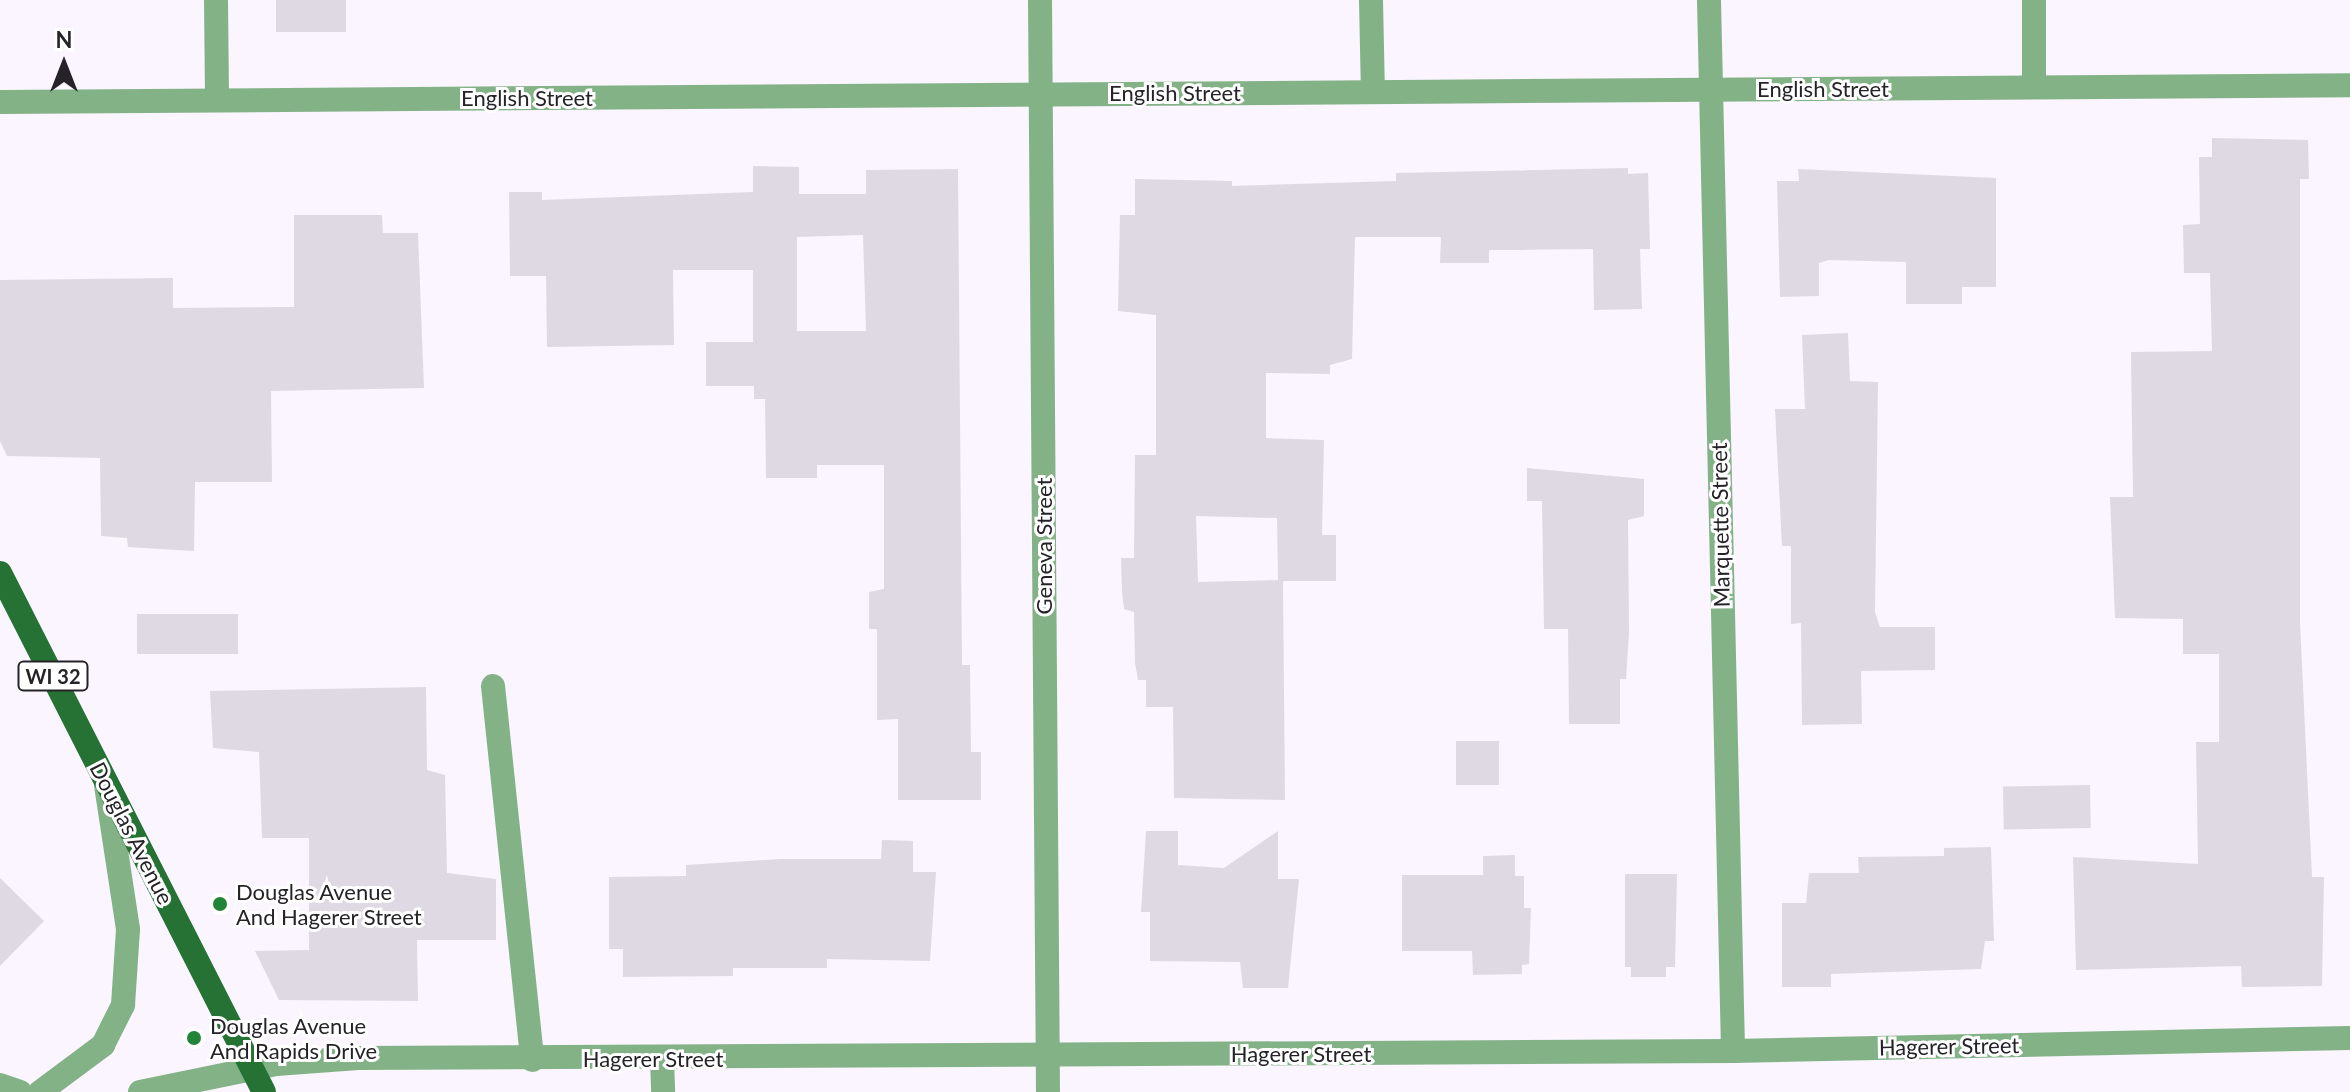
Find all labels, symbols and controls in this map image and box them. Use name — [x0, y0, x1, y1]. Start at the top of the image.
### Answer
north arrow — [24, 24, 104, 104]
text: N — [56, 26, 72, 53]
street label: English Street — [1757, 76, 1889, 102]
street label: English Street — [1109, 80, 1241, 106]
street label: English Street — [461, 85, 593, 111]
street label: Marquette Street — [1705, 442, 1735, 608]
street label: Geneva Street — [1031, 478, 1057, 614]
road number: WI 32 — [17, 660, 89, 692]
street label: Douglas Avenue — [85, 757, 179, 909]
place label: Douglas Avenue And Hagerer Street — [236, 878, 422, 930]
marker: Douglas Avenue And Hagerer Street — [211, 895, 229, 913]
place label: Douglas Avenue And Rapids Drive — [210, 1012, 377, 1064]
marker: Douglas Avenue And Rapids Drive — [185, 1029, 203, 1047]
street label: Hagerer Street — [1878, 1032, 2020, 1060]
street label: Hagerer Street — [1230, 1041, 1372, 1067]
street label: Hagerer Street — [582, 1046, 724, 1072]

